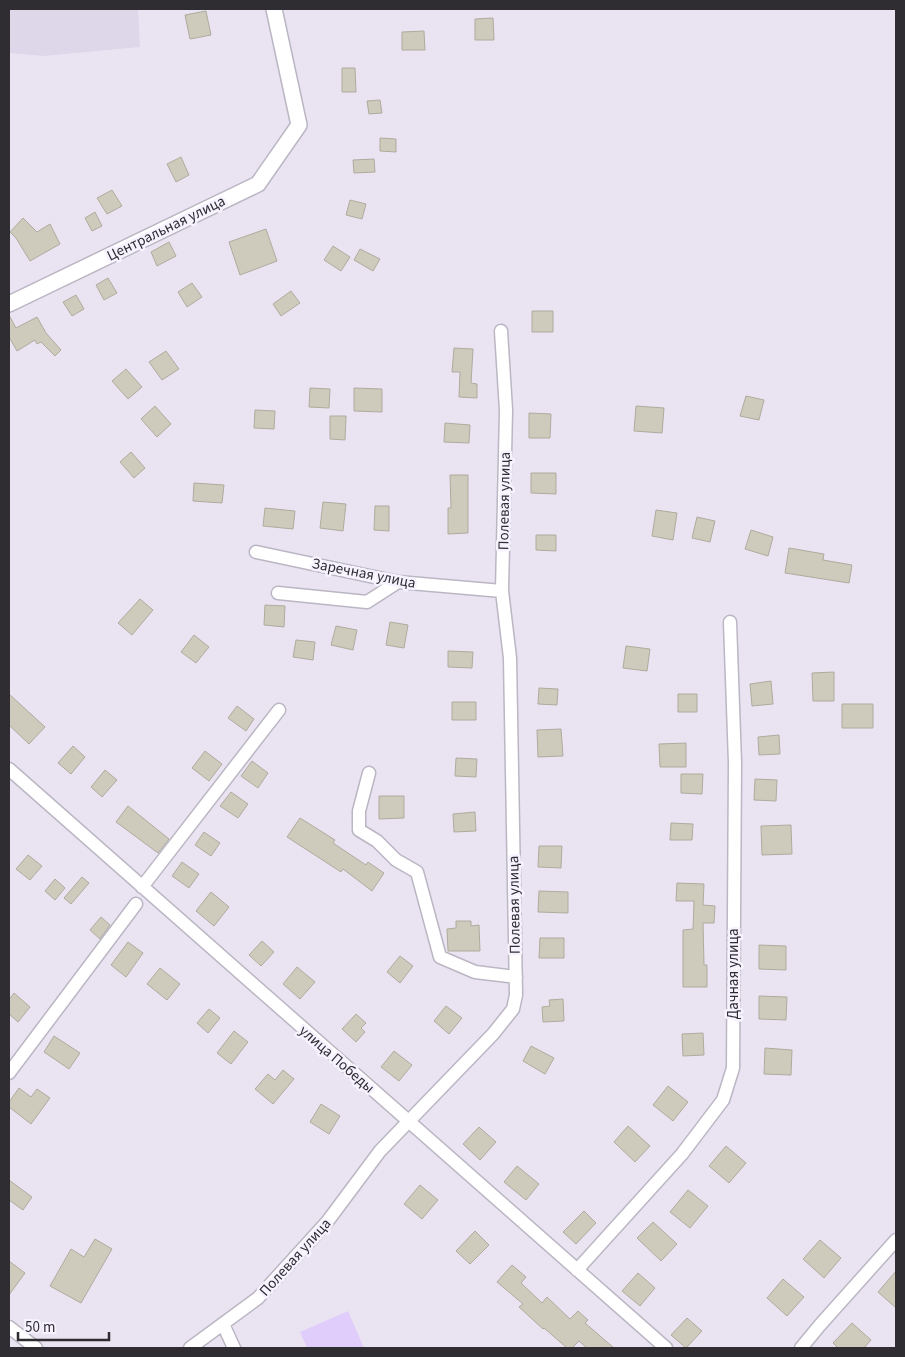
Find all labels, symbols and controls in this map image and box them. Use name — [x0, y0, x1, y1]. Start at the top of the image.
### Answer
street label: Центральная улица — [103, 191, 229, 266]
street label: Полевая улица — [493, 452, 516, 550]
street label: Заречная улица — [310, 553, 418, 594]
street label: Полевая улица — [503, 856, 526, 954]
street label: Дачная улица — [723, 929, 744, 1019]
street label: улица Победы — [294, 1021, 379, 1098]
street label: Полевая улица — [255, 1214, 336, 1301]
scale bar — [18, 1310, 109, 1342]
text: 50 m — [25, 1317, 55, 1338]

